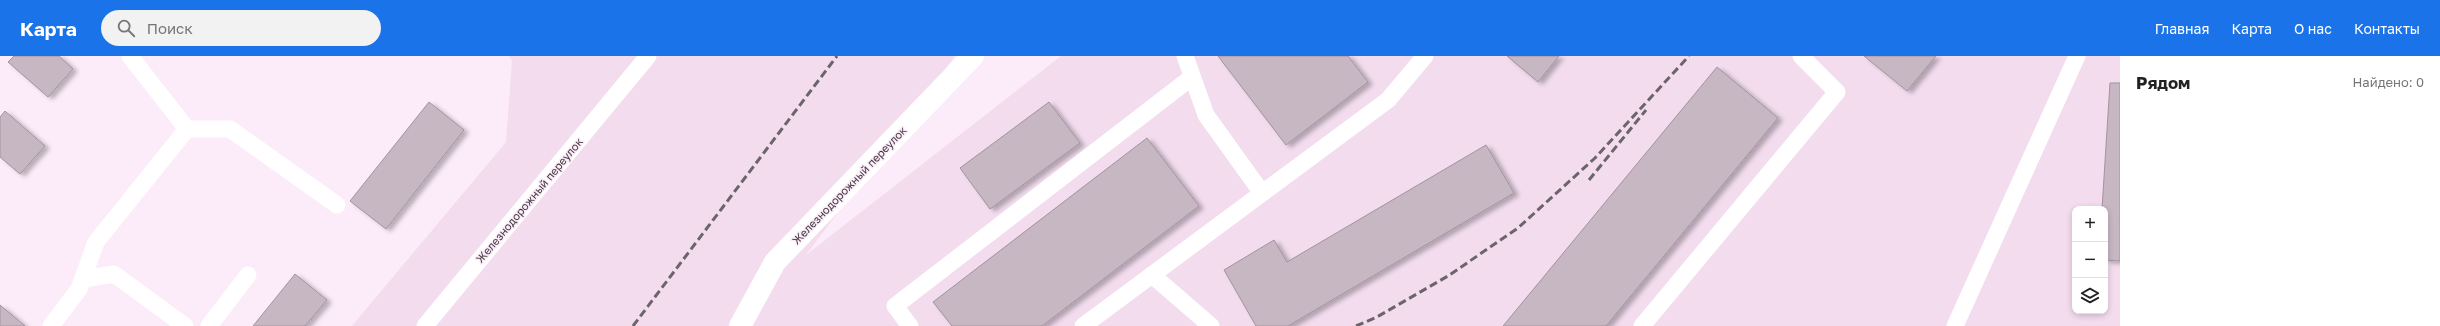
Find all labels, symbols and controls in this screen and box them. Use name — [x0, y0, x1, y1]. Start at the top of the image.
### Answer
search box — [101, 10, 381, 46]
text: Карта — [20, 17, 77, 40]
icon: search — [115, 17, 137, 39]
text: Поиск — [147, 19, 193, 37]
text: Главная — [2155, 20, 2209, 37]
text: Карта — [2231, 20, 2272, 37]
text: О нас — [2294, 20, 2332, 37]
text: Контакты — [2354, 20, 2420, 37]
text: Рядом — [2136, 72, 2190, 93]
text: Найдено: 0 — [2352, 74, 2424, 90]
street label: Железнодорожный переулок — [789, 123, 909, 247]
street label: Железнодорожный переулок — [473, 134, 586, 265]
map controls — [2072, 206, 2108, 314]
button: + — [2072, 206, 2108, 242]
button: − — [2072, 242, 2108, 278]
button: layers — [2072, 278, 2108, 314]

